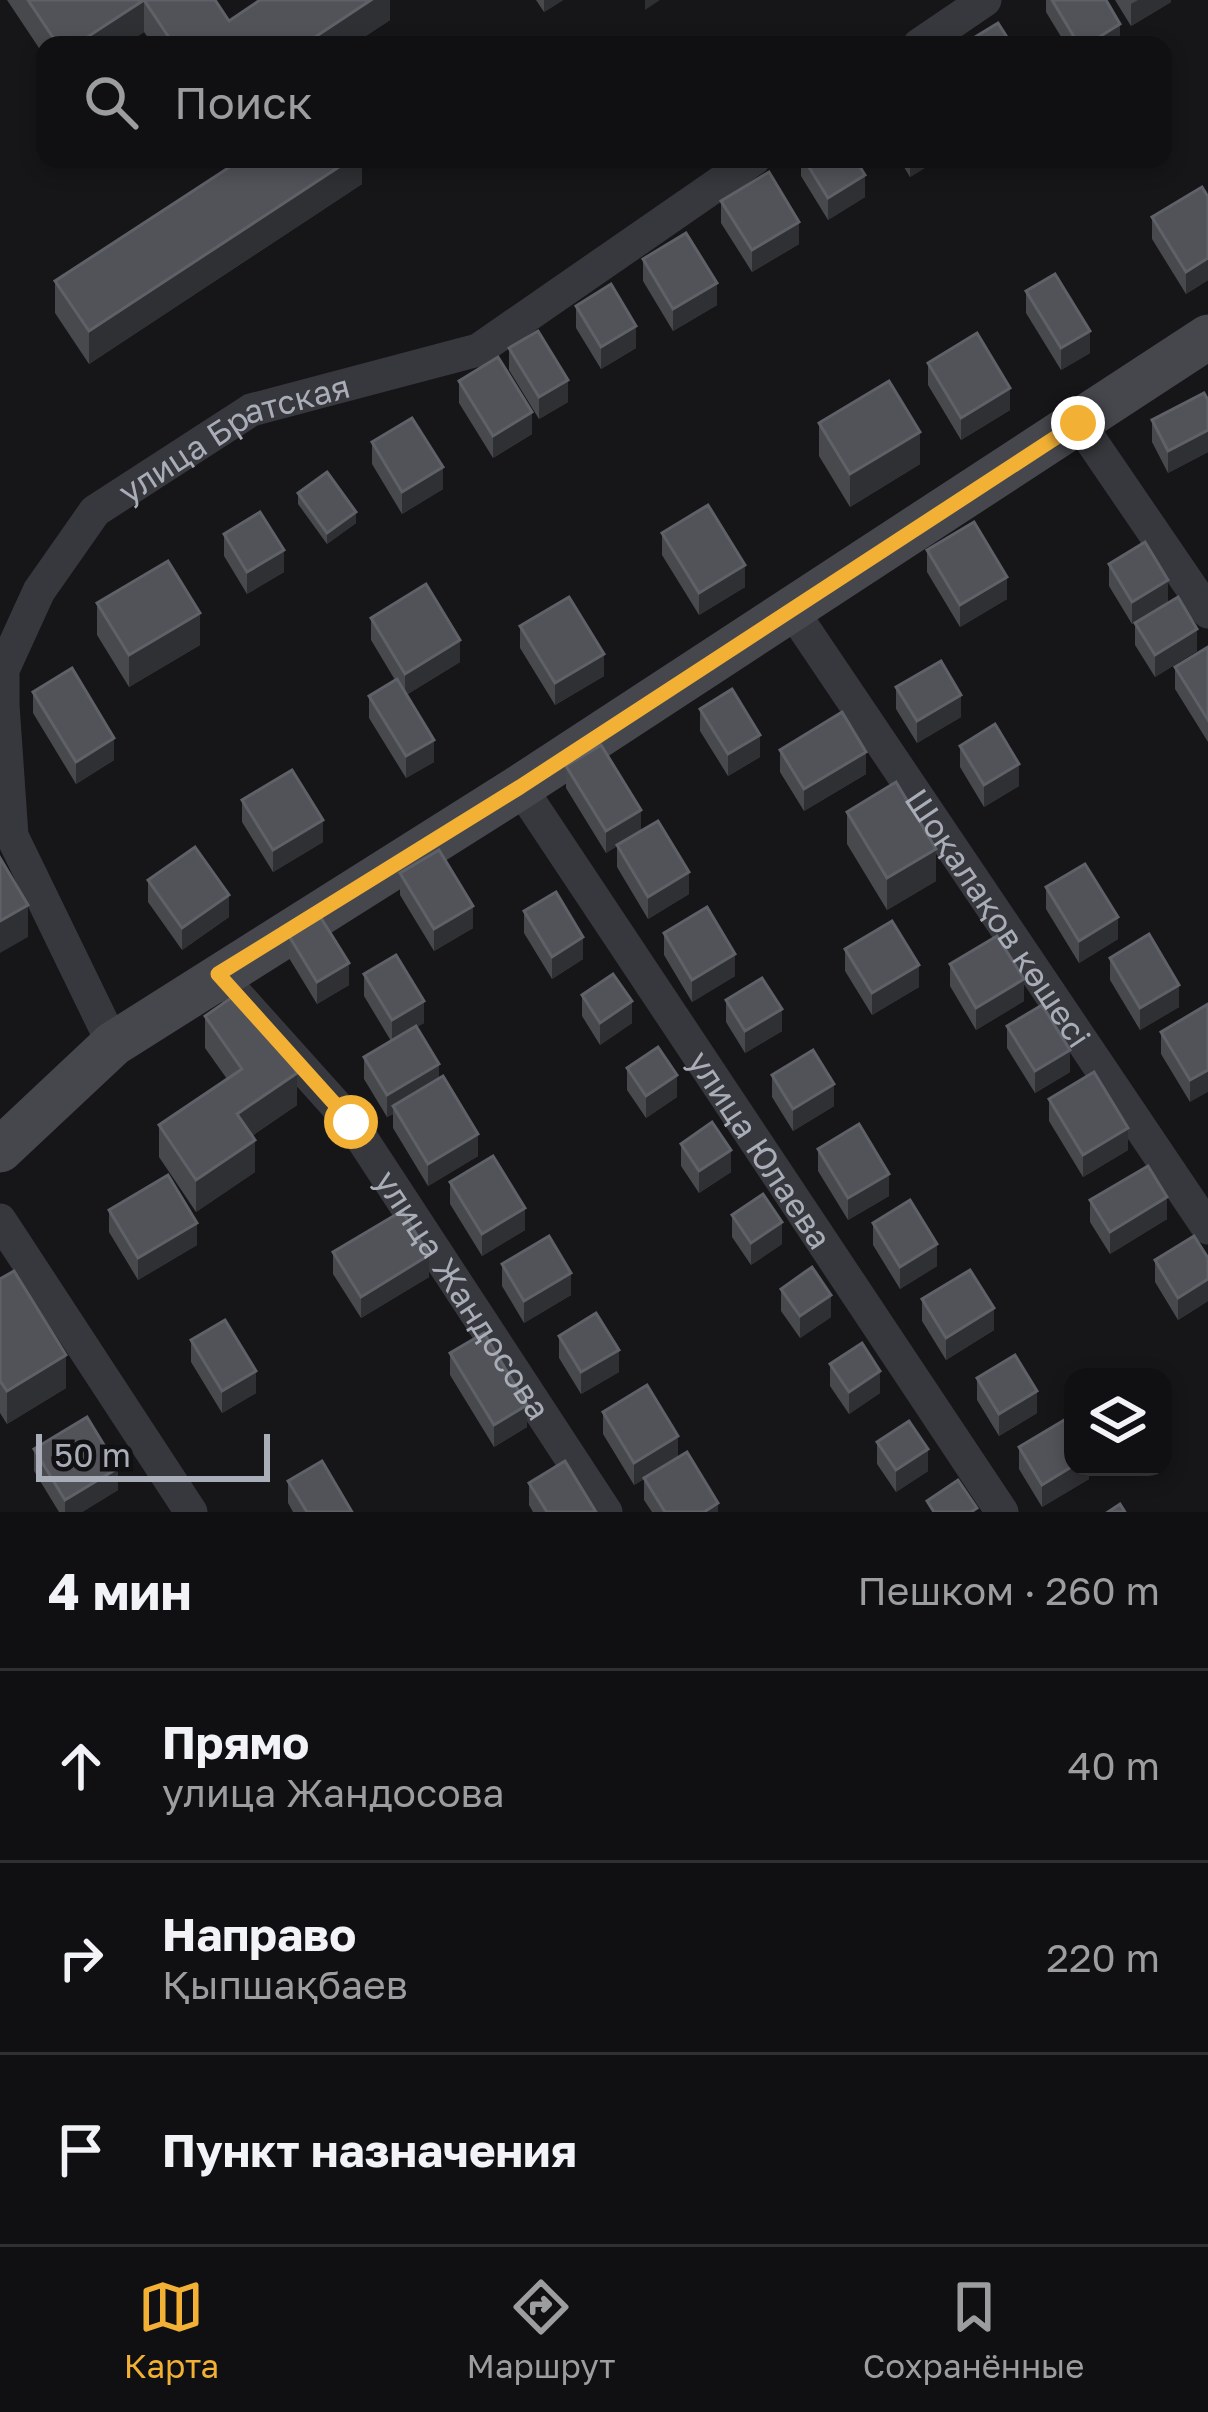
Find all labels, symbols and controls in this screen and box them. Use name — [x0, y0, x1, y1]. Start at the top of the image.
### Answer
search box — [36, 36, 1172, 168]
icon: search — [78, 69, 144, 135]
text: Поиск — [174, 75, 313, 129]
street label: улица Братская — [111, 365, 354, 510]
route end — [1051, 396, 1105, 450]
street label: Шоқалақов көшесі — [898, 781, 1100, 1054]
street label: улица Юлаева — [681, 1043, 841, 1256]
route start — [324, 1095, 378, 1149]
street label: улица Жандосова — [368, 1162, 559, 1426]
map controls — [1064, 1368, 1172, 1476]
button: layers — [1064, 1368, 1172, 1476]
scale bar — [36, 1428, 270, 1481]
text: 50 m — [54, 1435, 131, 1474]
text: 4 мин — [48, 1560, 192, 1621]
text: Пешком · 260 m — [858, 1567, 1160, 1614]
text: Прямо — [162, 1715, 309, 1769]
icon: ahead — [48, 1733, 114, 1799]
text: 40 m — [1068, 1742, 1160, 1789]
text: улица Жандосова — [162, 1769, 505, 1816]
text: Направо — [162, 1907, 356, 1961]
icon: right — [48, 1925, 114, 1991]
text: 220 m — [1046, 1934, 1160, 1981]
text: Қыпшақбаев — [162, 1961, 408, 2008]
icon: arrive — [48, 2117, 114, 2183]
text: Пункт назначения — [162, 2123, 577, 2177]
tab: Карта — [124, 2274, 219, 2385]
tab: Маршрут — [467, 2274, 616, 2385]
tab: Сохранённые — [863, 2274, 1084, 2385]

